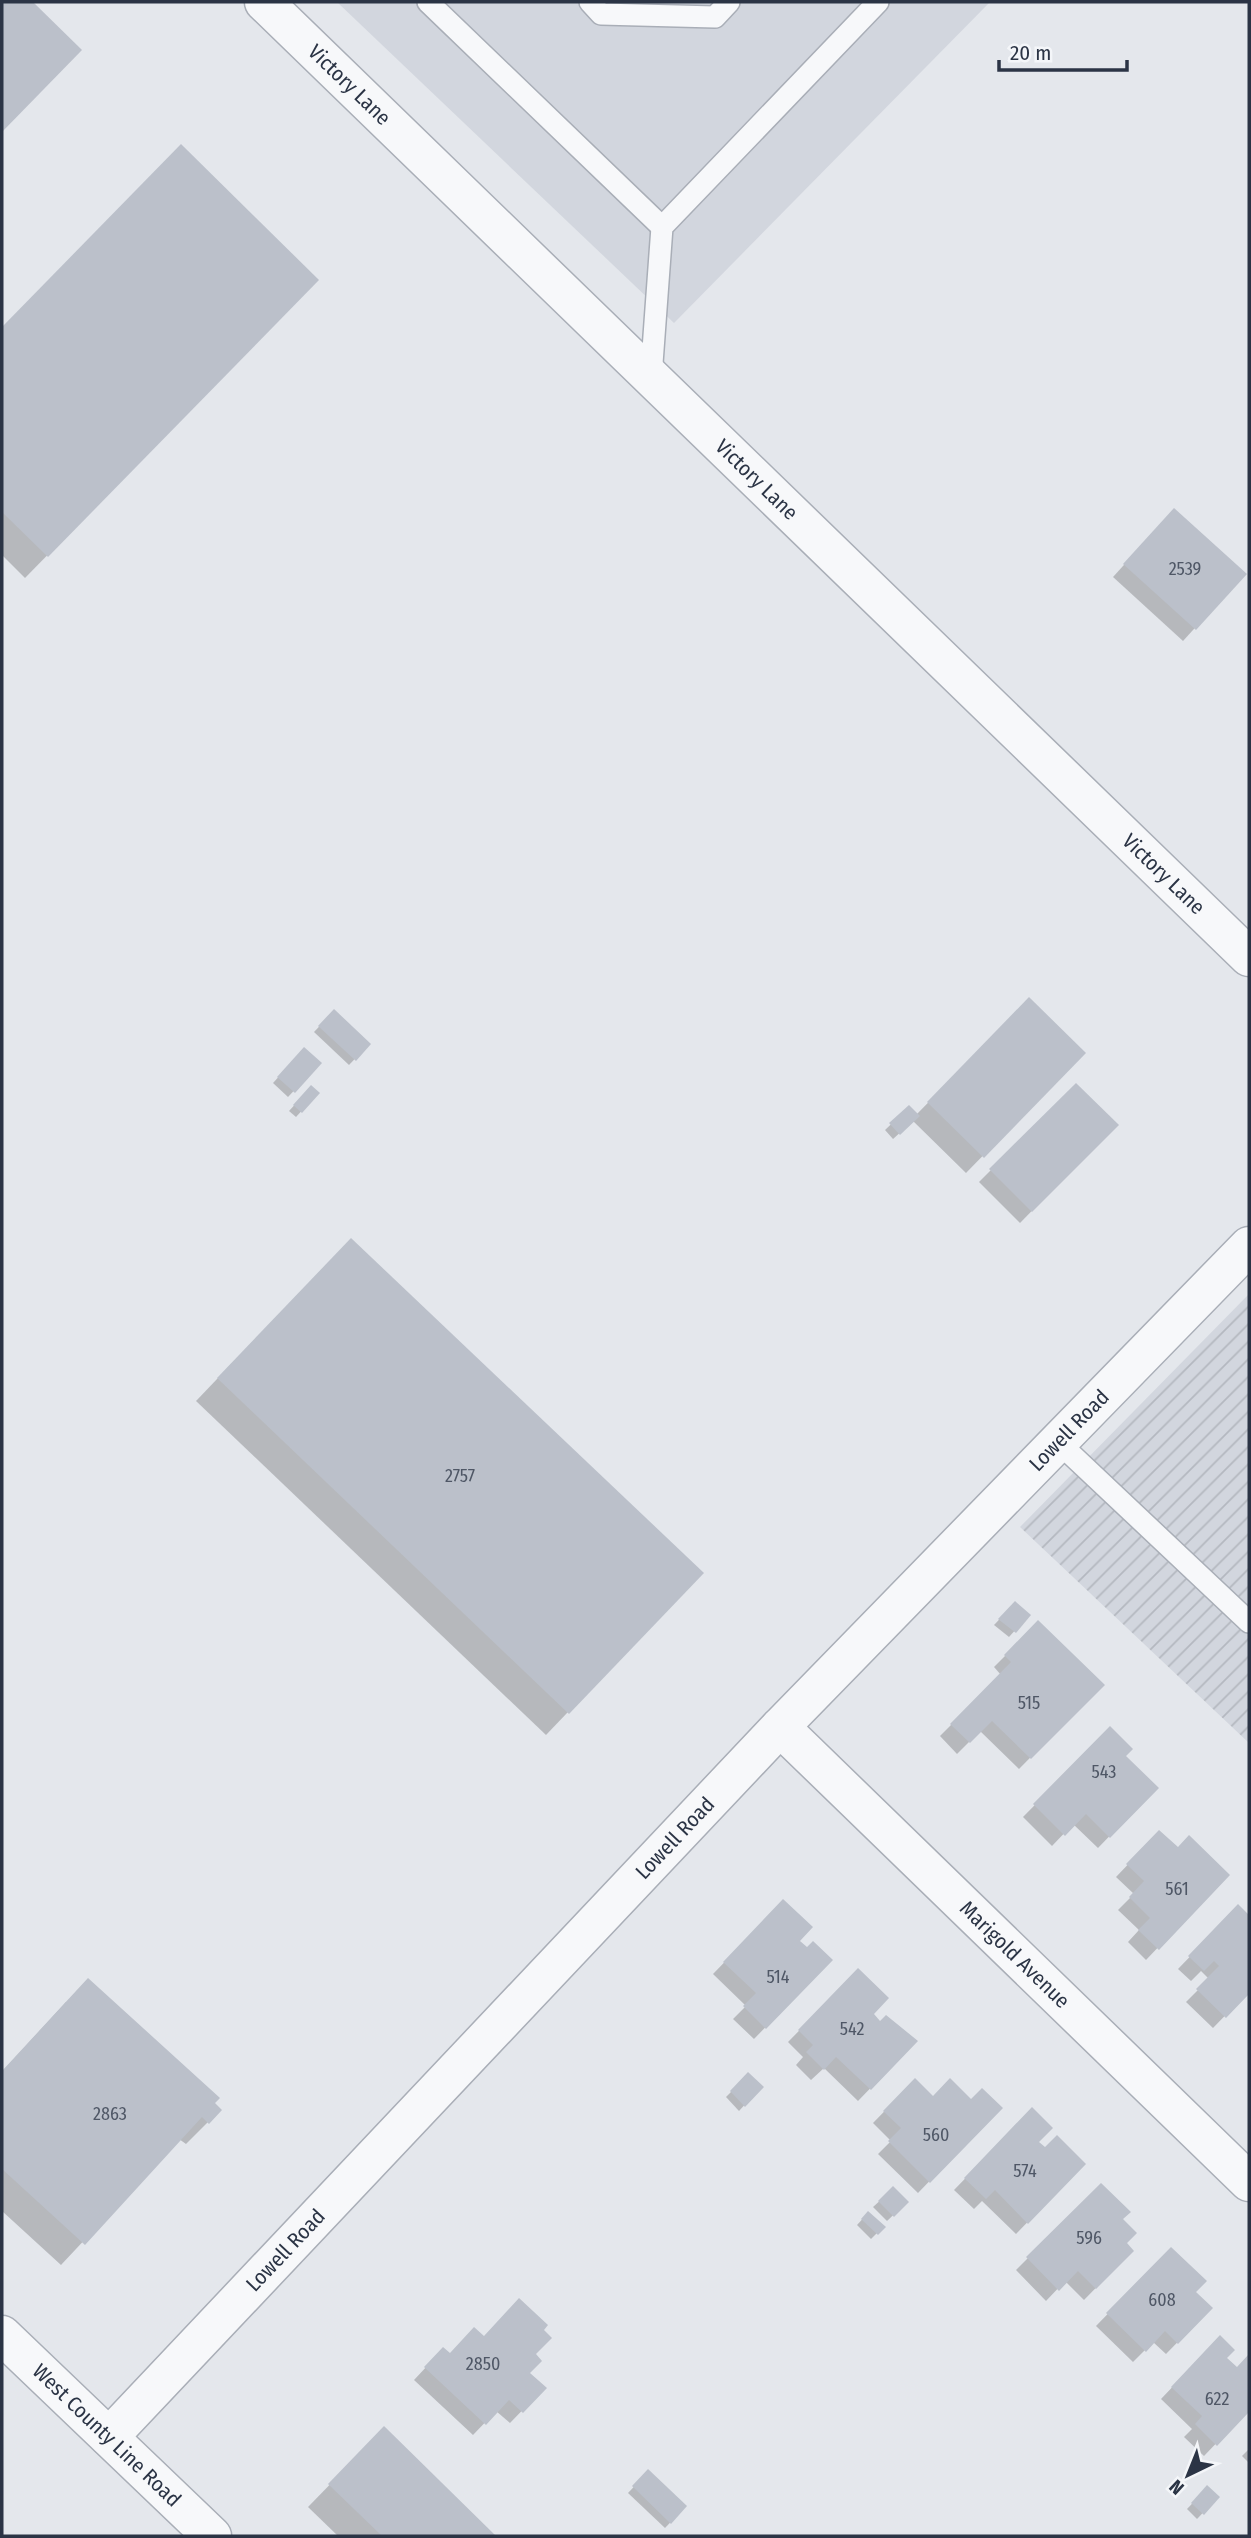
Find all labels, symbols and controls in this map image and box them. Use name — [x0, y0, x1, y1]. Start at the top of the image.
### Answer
scale bar — [999, 28, 1127, 72]
street label: Victory Lane — [303, 39, 396, 131]
text: 20 m — [1010, 40, 1051, 66]
street label: Victory Lane — [710, 434, 803, 525]
house number: 2539 — [1169, 558, 1201, 580]
street label: Victory Lane — [1117, 828, 1210, 920]
street label: Lowell Road — [1024, 1384, 1115, 1477]
house number: 2757 — [445, 1465, 475, 1487]
house number: 515 — [1018, 1692, 1040, 1714]
house number: 543 — [1092, 1761, 1116, 1783]
street label: Lowell Road — [630, 1792, 720, 1885]
house number: 561 — [1165, 1878, 1189, 1900]
street label: Marigold Avenue — [954, 1895, 1075, 2014]
house number: 514 — [766, 1966, 790, 1988]
house number: 542 — [840, 2018, 864, 2040]
house number: 2863 — [93, 2103, 127, 2125]
house number: 560 — [923, 2124, 949, 2146]
house number: 574 — [1013, 2160, 1037, 2182]
street label: Lowell Road — [240, 2204, 331, 2297]
house number: 596 — [1076, 2227, 1102, 2249]
house number: 608 — [1148, 2289, 1176, 2311]
house number: 2850 — [466, 2353, 500, 2375]
street label: West County Line Road — [27, 2358, 186, 2512]
house number: 622 — [1205, 2388, 1229, 2410]
north arrow — [1153, 2440, 1223, 2510]
text: N — [1165, 2475, 1189, 2499]

